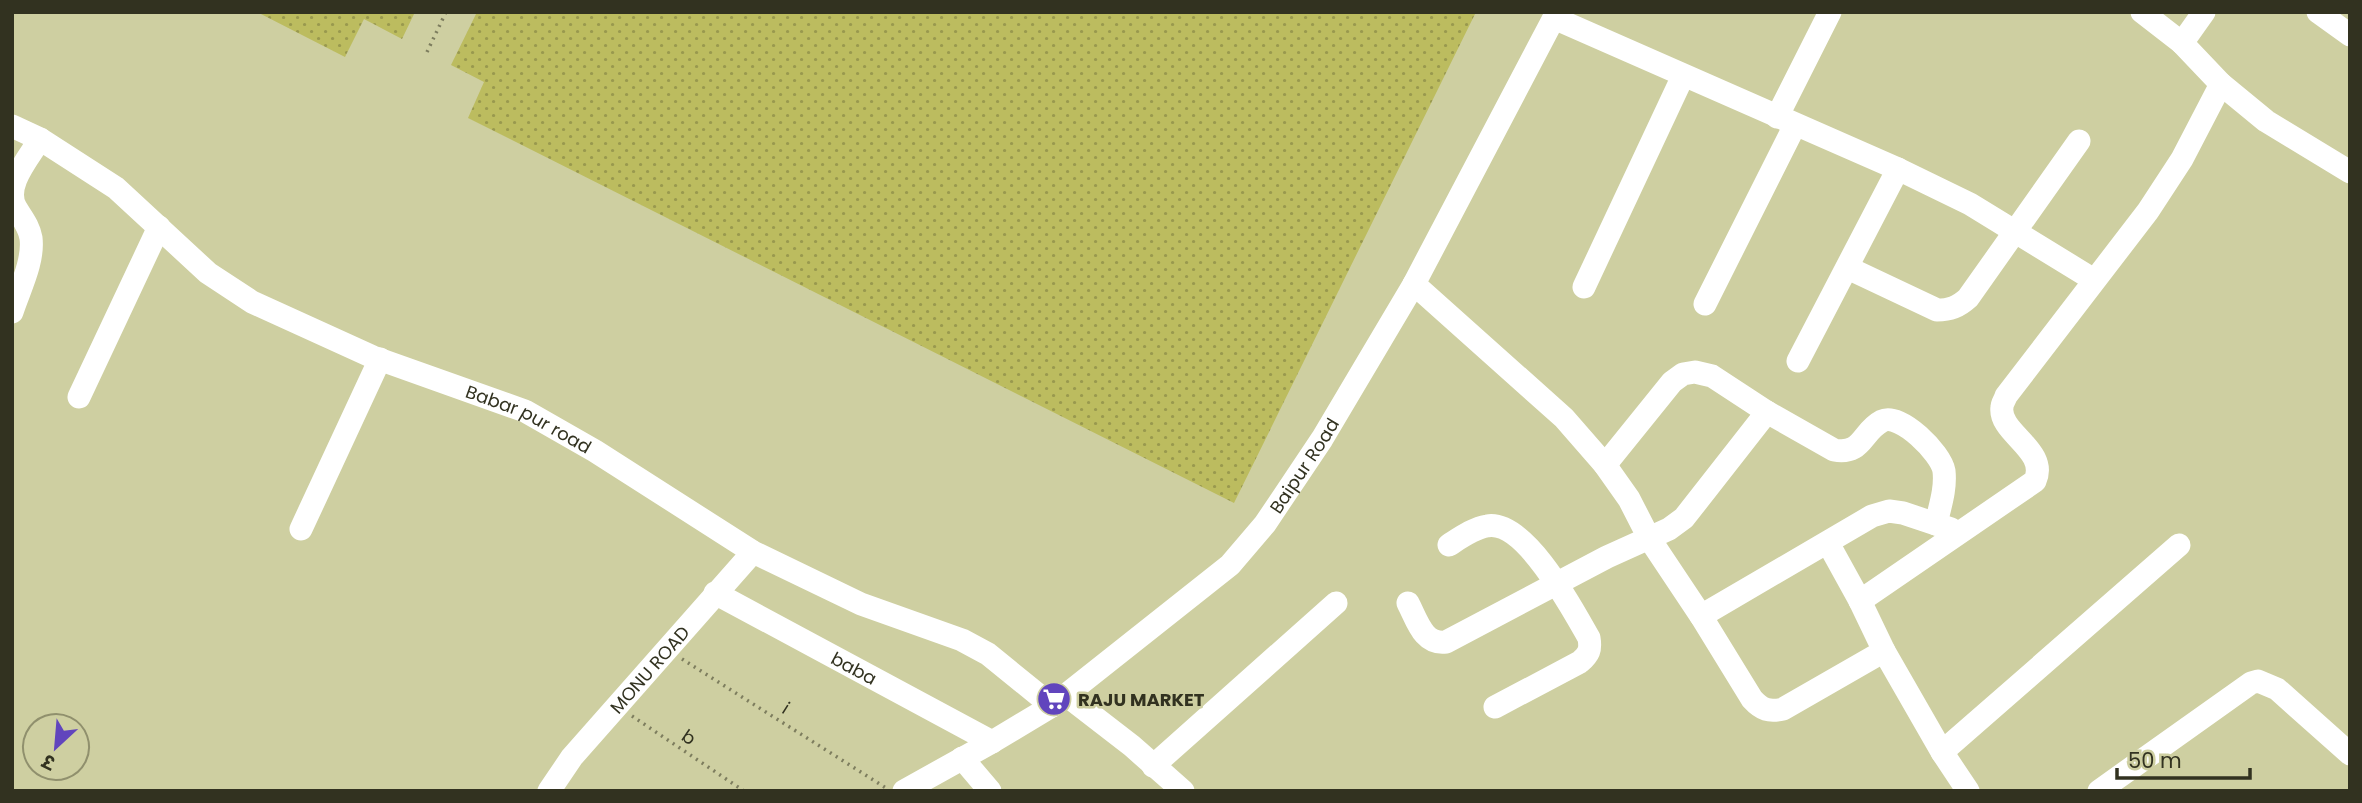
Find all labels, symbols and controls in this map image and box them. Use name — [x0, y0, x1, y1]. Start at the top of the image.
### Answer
street label: Babar pur road — [462, 378, 596, 459]
street label: Baipur Road — [1263, 413, 1344, 518]
street label: MONU ROAD — [604, 620, 695, 719]
street label: baba — [827, 645, 882, 690]
supermarket icon: RAJU MARKET — [1035, 680, 1073, 718]
place label: RAJU MARKET — [1078, 687, 1205, 712]
street label: i — [777, 696, 795, 720]
north arrow — [21, 712, 91, 782]
street label: b — [677, 723, 701, 751]
scale bar — [2117, 736, 2250, 780]
text: 50 m — [2128, 746, 2182, 775]
text: उ — [37, 747, 60, 777]

